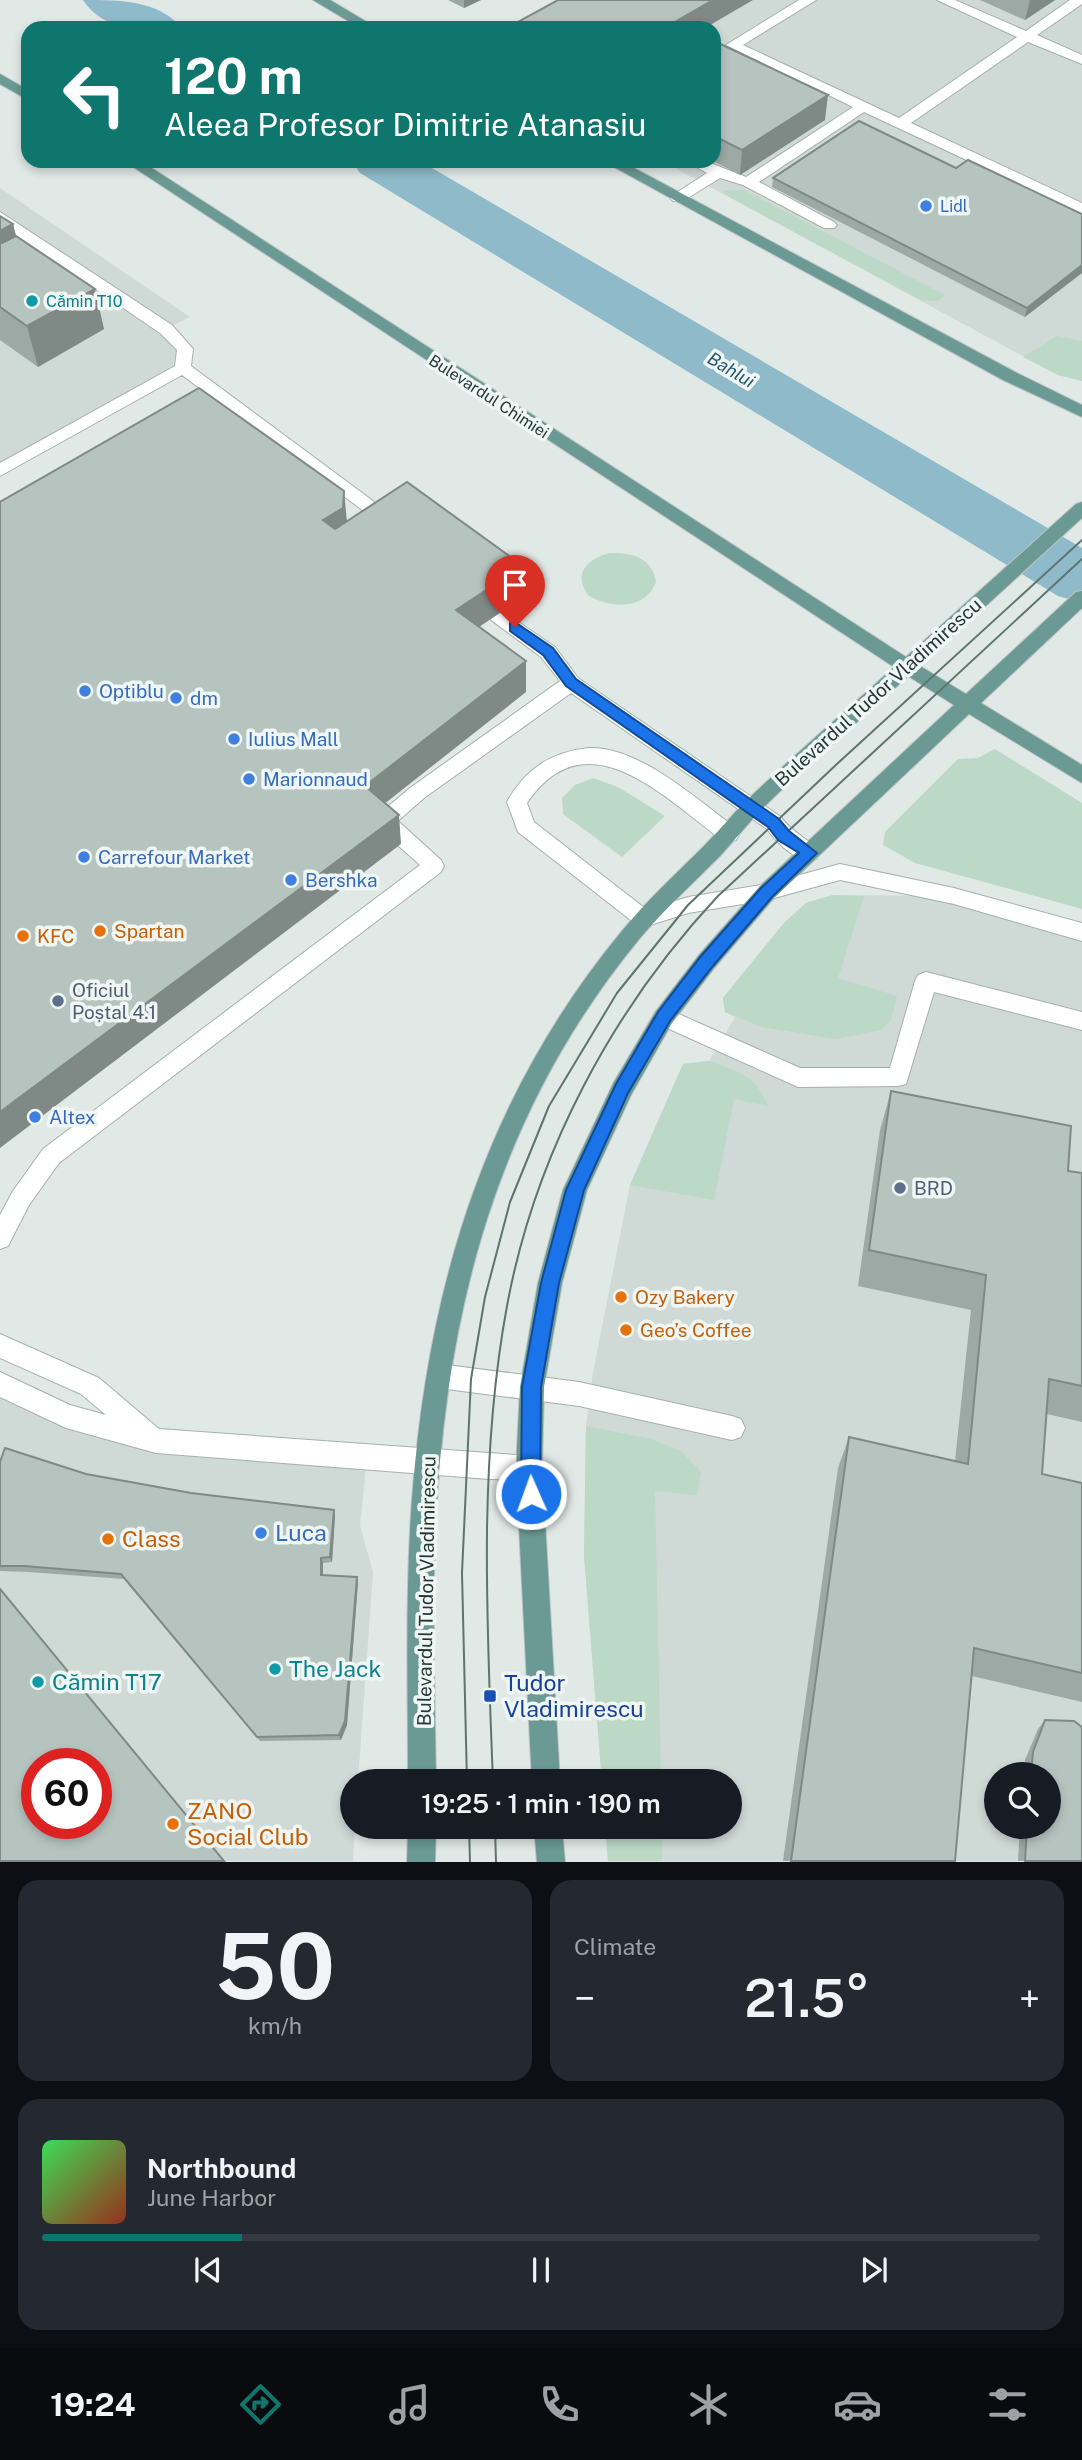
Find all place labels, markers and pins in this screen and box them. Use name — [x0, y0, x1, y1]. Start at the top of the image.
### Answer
place label: Lidl — [940, 197, 968, 216]
marker: Lidl — [918, 198, 934, 214]
place label: Cămin T10 — [46, 292, 123, 311]
marker: Cămin T10 — [24, 293, 40, 309]
pin — [485, 555, 545, 627]
place label: Optiblu — [99, 680, 164, 702]
marker: Optiblu — [77, 683, 93, 699]
place label: dm — [190, 687, 218, 709]
marker: dm — [168, 690, 184, 706]
place label: Iulius Mall — [248, 728, 339, 750]
marker: Iulius Mall — [226, 731, 242, 747]
place label: Marionnaud — [263, 768, 368, 790]
marker: Marionnaud — [241, 771, 257, 787]
place label: Carrefour Market — [98, 846, 251, 868]
marker: Carrefour Market — [76, 849, 92, 865]
place label: Bershka — [305, 869, 377, 891]
marker: Bershka — [283, 872, 299, 888]
place label: Spartan — [114, 920, 184, 942]
marker: Spartan — [92, 923, 108, 939]
place label: KFC — [37, 925, 74, 947]
marker: KFC — [15, 928, 31, 944]
place label: Oficiul Poștal 4.1 — [72, 979, 156, 1023]
marker: Oficiul Poștal 4.1 — [50, 993, 66, 1009]
place label: Altex — [49, 1106, 96, 1128]
marker: Altex — [27, 1109, 43, 1125]
place label: BRD — [914, 1177, 953, 1199]
marker: BRD — [892, 1180, 908, 1196]
place label: Ozy Bakery — [635, 1286, 735, 1308]
marker: Ozy Bakery — [613, 1289, 629, 1305]
place label: Geo’s Coffee — [640, 1319, 751, 1341]
marker: Geo’s Coffee — [618, 1322, 634, 1338]
place label: Luca — [275, 1519, 327, 1546]
place label: Class — [122, 1525, 181, 1552]
marker: Luca — [253, 1525, 269, 1541]
marker: Class — [100, 1531, 116, 1547]
place label: The Jack — [289, 1655, 381, 1682]
marker: The Jack — [267, 1661, 283, 1677]
place label: Cămin T17 — [52, 1668, 162, 1695]
place label: Tudor Vladimirescu — [504, 1669, 644, 1722]
marker: Cămin T17 — [30, 1674, 46, 1690]
marker: Tudor Vladimirescu — [482, 1688, 498, 1704]
place label: ZANO Social Club — [187, 1797, 308, 1850]
marker: ZANO Social Club — [165, 1816, 181, 1832]

